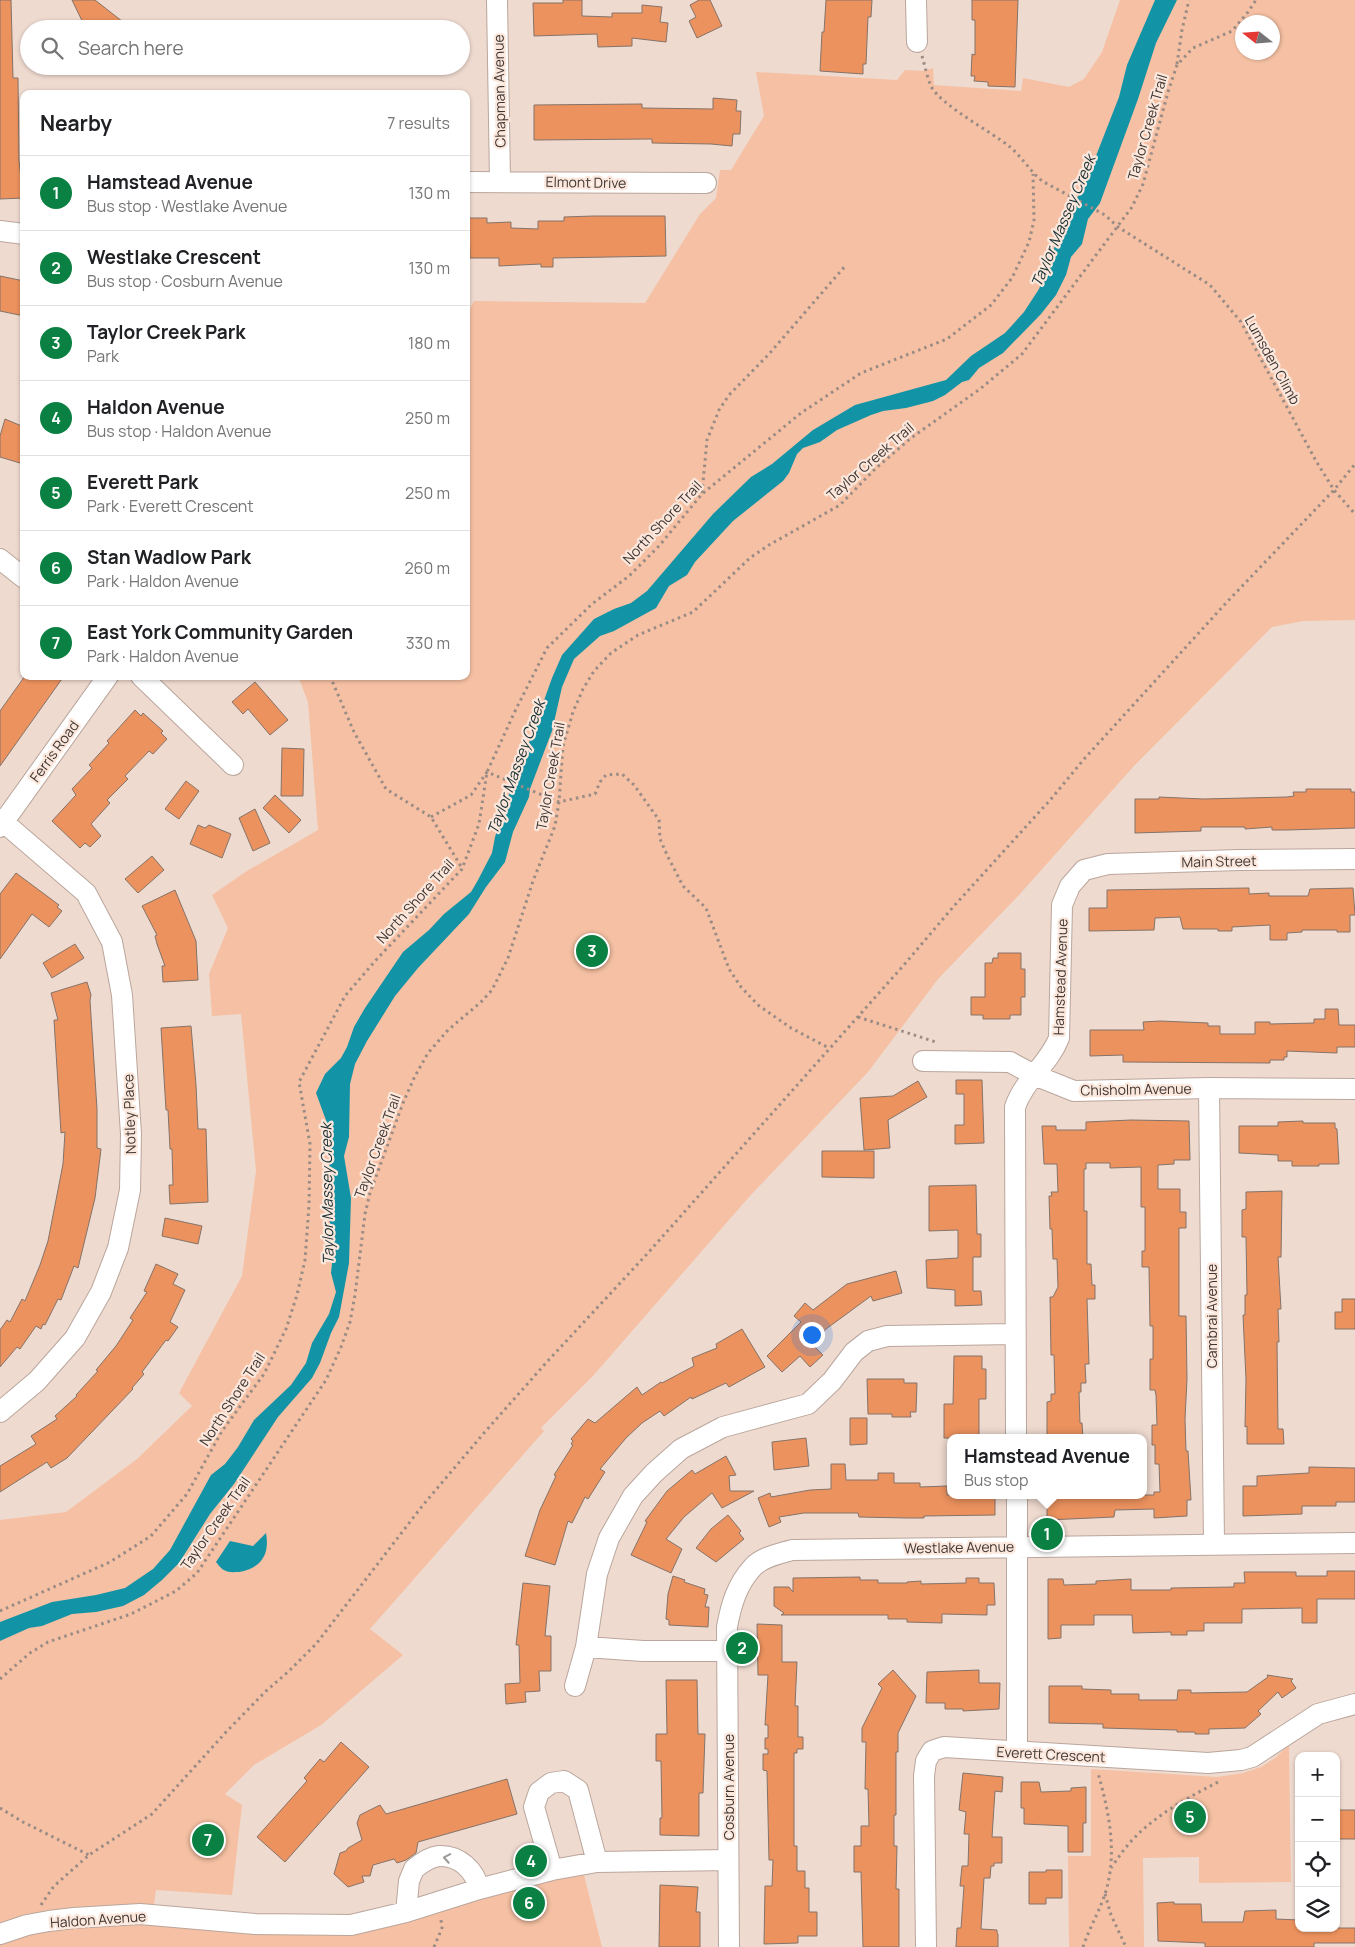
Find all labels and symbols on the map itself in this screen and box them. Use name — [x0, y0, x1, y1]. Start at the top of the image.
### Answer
north arrow — [1235, 15, 1280, 60]
street label: Chapman Avenue — [489, 34, 509, 148]
street label: Taylor Creek Trail — [1123, 72, 1171, 182]
water label: Taylor Massey Creek — [1026, 149, 1101, 290]
street label: Elmont Drive — [545, 172, 627, 192]
street label: Lumsden Climb — [1241, 312, 1305, 408]
street label: Taylor Creek Trail — [823, 418, 917, 504]
street label: North Shore Trail — [618, 476, 706, 568]
water label: Taylor Massey Creek — [482, 694, 551, 837]
street label: Ferris Road — [25, 716, 83, 786]
street label: Taylor Creek Trail — [531, 721, 569, 831]
street label: Main Street — [1181, 851, 1257, 871]
street label: North Shore Trail — [372, 855, 458, 947]
street label: Hamstead Avenue — [1048, 918, 1072, 1036]
pin: 3 — [576, 932, 608, 970]
street label: Notley Place — [118, 1074, 140, 1154]
street label: Chisholm Avenue — [1080, 1079, 1192, 1099]
street label: Taylor Creek Trail — [349, 1091, 405, 1201]
water label: Taylor Massey Creek — [315, 1120, 339, 1265]
street label: Cambrai Avenue — [1202, 1264, 1221, 1368]
your location — [799, 1322, 825, 1348]
street label: North Shore Trail — [195, 1349, 269, 1449]
street label: Taylor Creek Trail — [176, 1473, 254, 1573]
pin: 1 — [1031, 1515, 1063, 1553]
street label: Westlake Avenue — [904, 1537, 1014, 1557]
pin: 2 — [726, 1629, 758, 1667]
street label: Cosburn Avenue — [719, 1734, 738, 1840]
street label: Everett Crescent — [996, 1742, 1106, 1766]
pin: 5 — [1174, 1798, 1206, 1836]
pin: 7 — [192, 1821, 224, 1859]
pin: 4 — [515, 1842, 547, 1880]
one-way arrow — [442, 1853, 451, 1863]
pin: 6 — [513, 1884, 545, 1922]
street label: Haldon Avenue — [49, 1906, 147, 1932]

